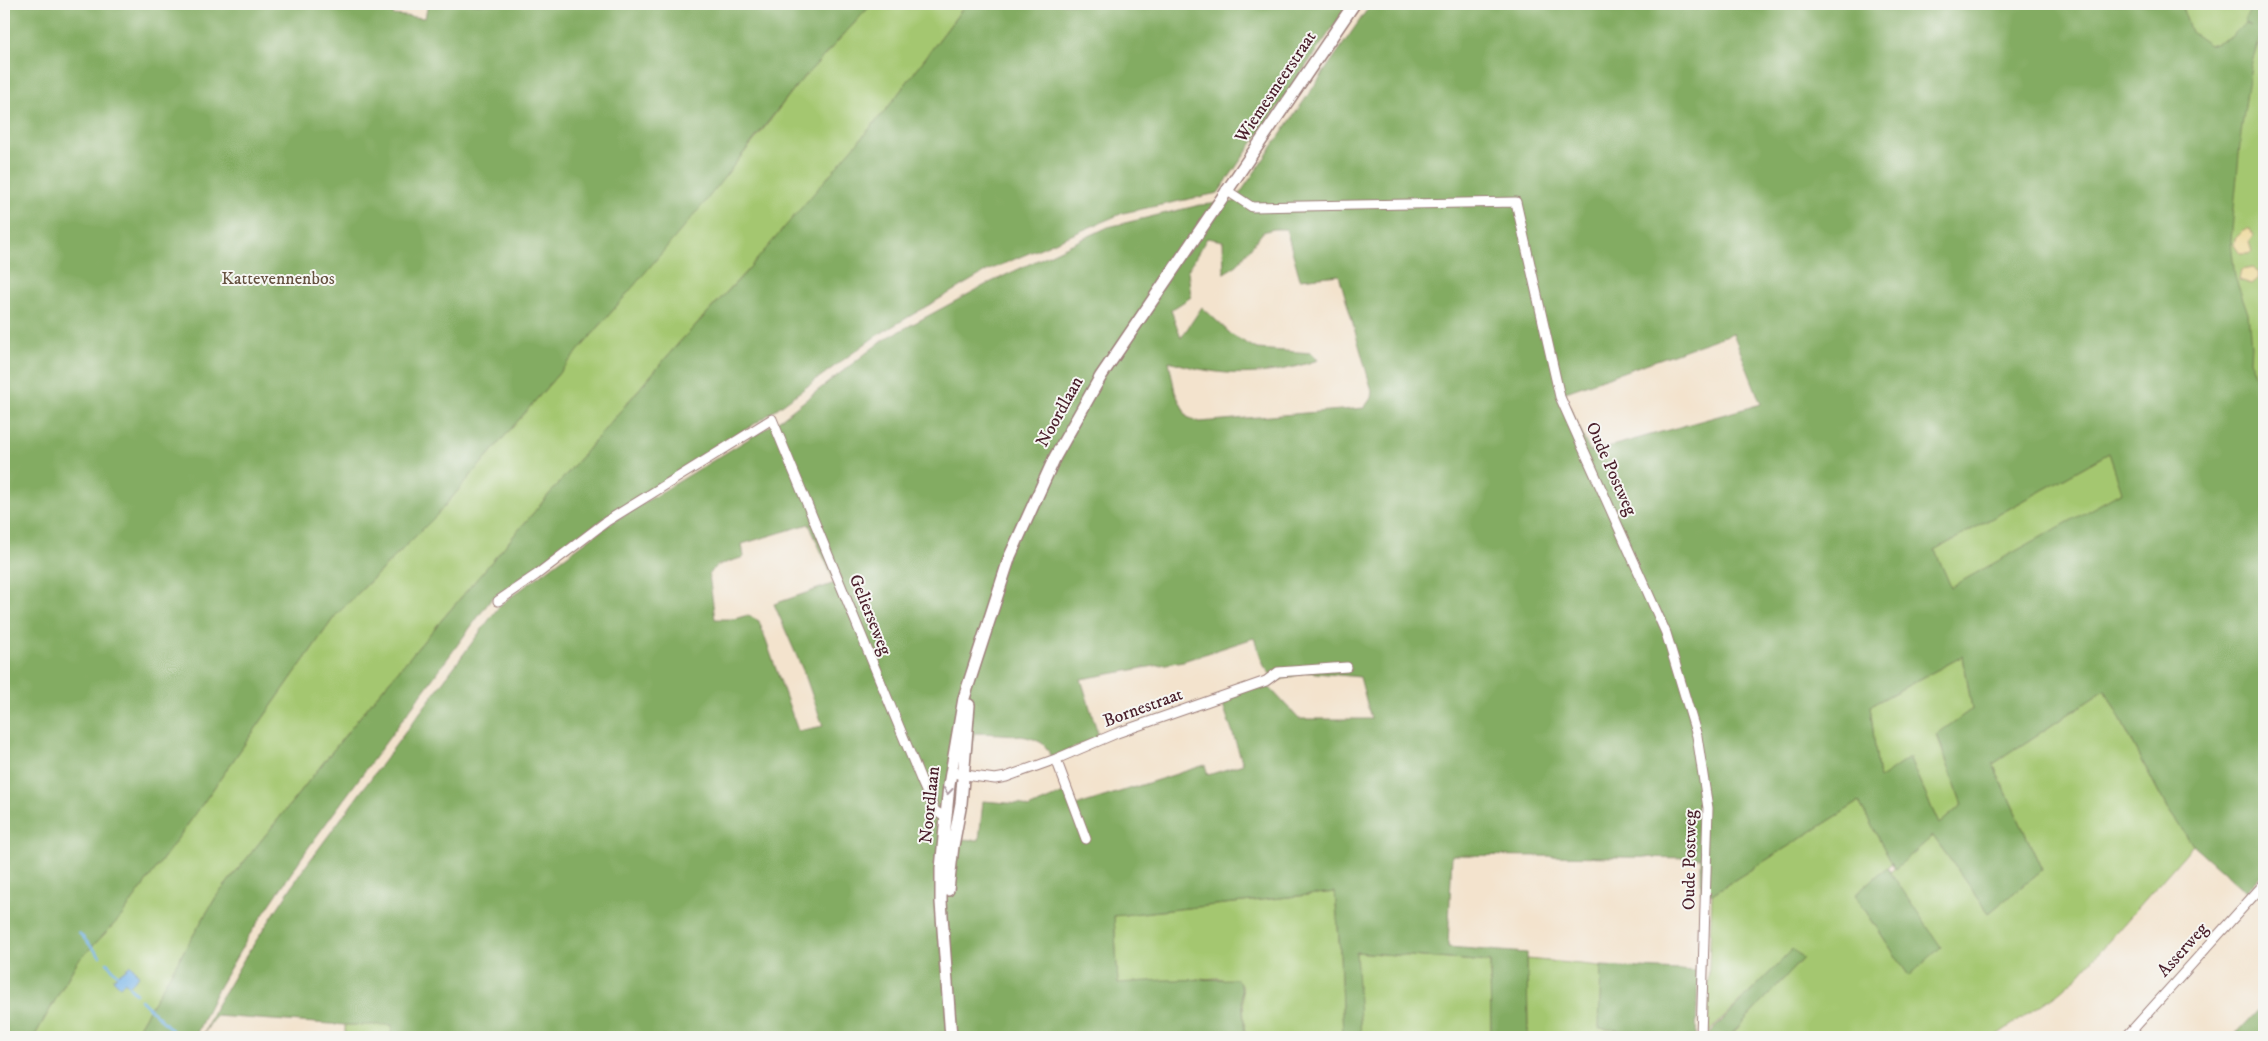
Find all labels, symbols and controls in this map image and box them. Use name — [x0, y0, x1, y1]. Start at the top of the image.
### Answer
street label: Wiemesmeerstraat — [1230, 27, 1322, 148]
park label: Kattevennenbos — [221, 268, 335, 290]
street label: Noordlaan — [1032, 372, 1089, 451]
street label: Oude Postweg — [1581, 419, 1641, 519]
street label: Gelierseweg — [844, 571, 896, 659]
street label: Bornestraat — [1100, 683, 1186, 733]
street label: Noordlaan — [915, 765, 945, 845]
one-way arrow — [943, 788, 954, 796]
street label: Oude Postweg — [1678, 810, 1702, 910]
street label: Asserweg — [2153, 918, 2213, 982]

